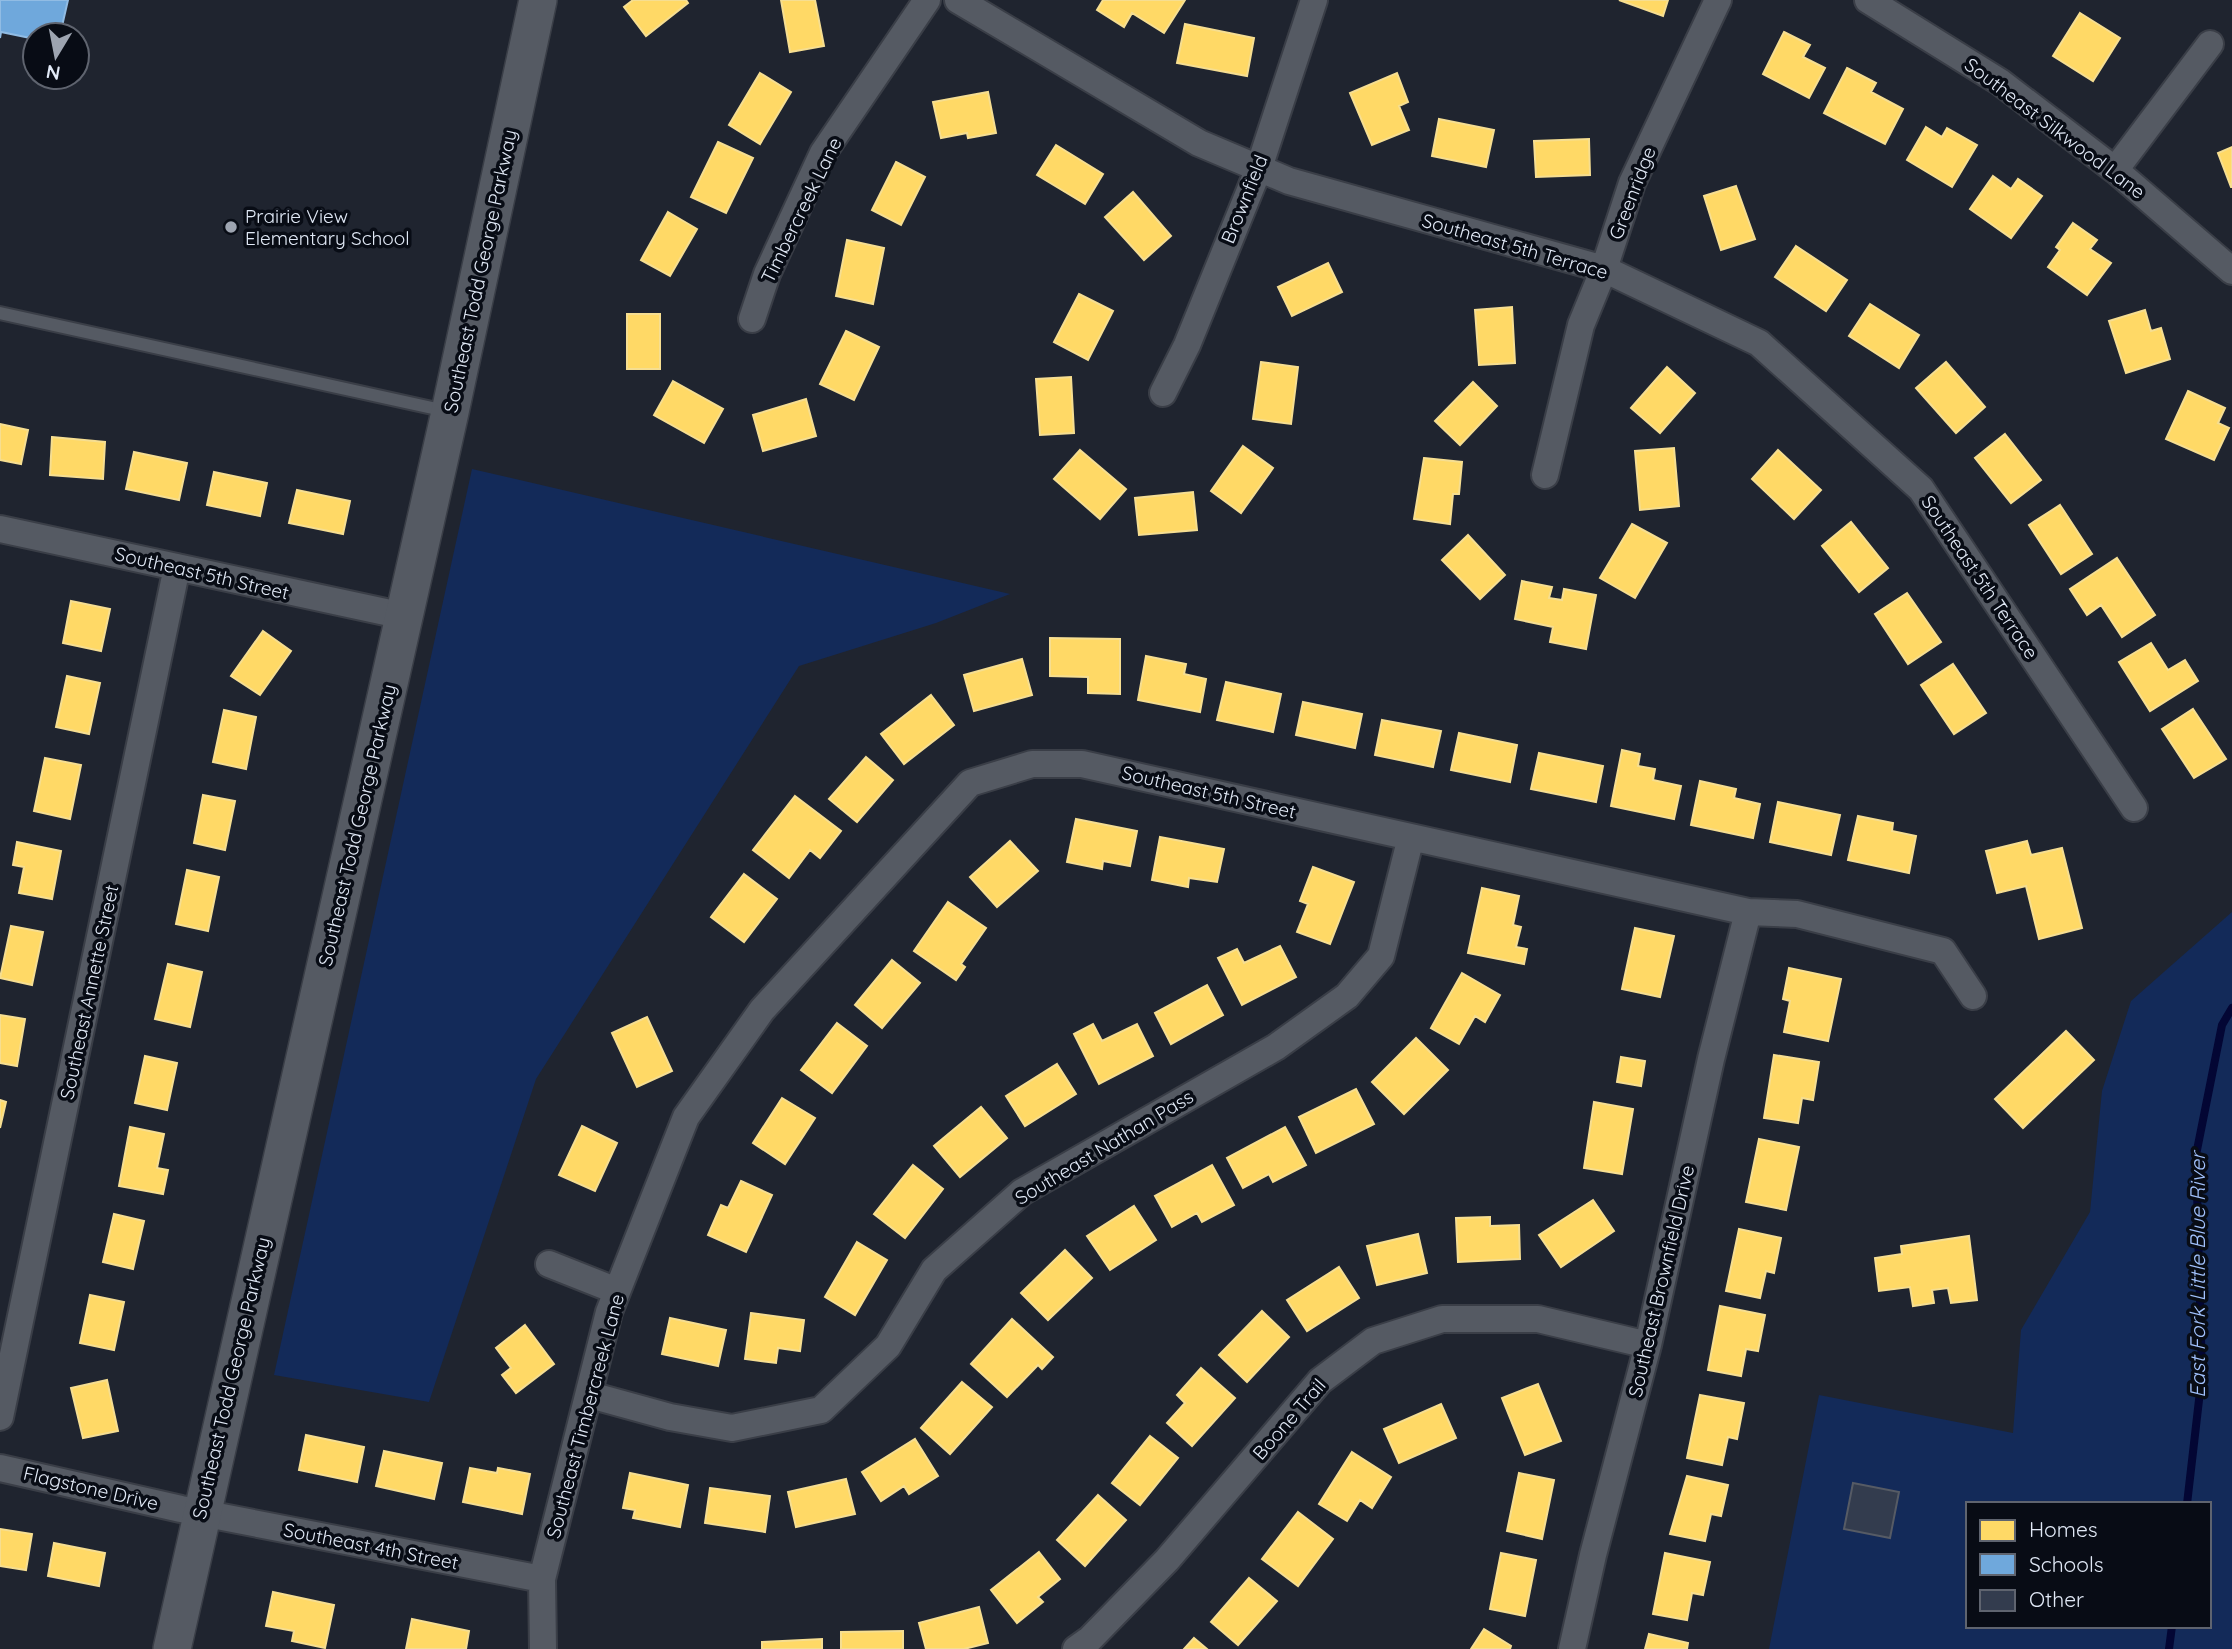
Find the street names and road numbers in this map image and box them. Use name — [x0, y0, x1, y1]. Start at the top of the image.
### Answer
street label: Southeast Silkwood Lane — [1960, 52, 2150, 204]
street label: Southeast Todd George Parkway — [438, 127, 522, 415]
street label: Timbercreek Lane — [755, 133, 847, 287]
street label: Greenridge — [1603, 143, 1661, 243]
street label: Brownfield — [1215, 151, 1273, 247]
street label: Southeast 5th Terrace — [1419, 208, 1611, 284]
street label: Southeast 5th Terrace — [1916, 491, 2044, 663]
street label: Southeast 5th Street — [113, 541, 291, 605]
street label: Southeast Todd George Parkway — [313, 682, 401, 968]
street label: Southeast 5th Street — [1120, 760, 1298, 824]
street label: Southeast Annette Street — [55, 883, 123, 1101]
street label: Southeast Nathan Pass — [1010, 1084, 1198, 1210]
street label: Southeast Brownfield Drive — [1623, 1163, 1699, 1399]
street label: Southeast Todd George Parkway — [187, 1235, 275, 1521]
street label: Southeast Timbercreek Lane — [541, 1291, 629, 1541]
street label: Boone Trail — [1247, 1374, 1331, 1464]
street label: Flagstone Drive — [21, 1461, 161, 1515]
street label: Southeast 4th Street — [282, 1517, 460, 1575]

